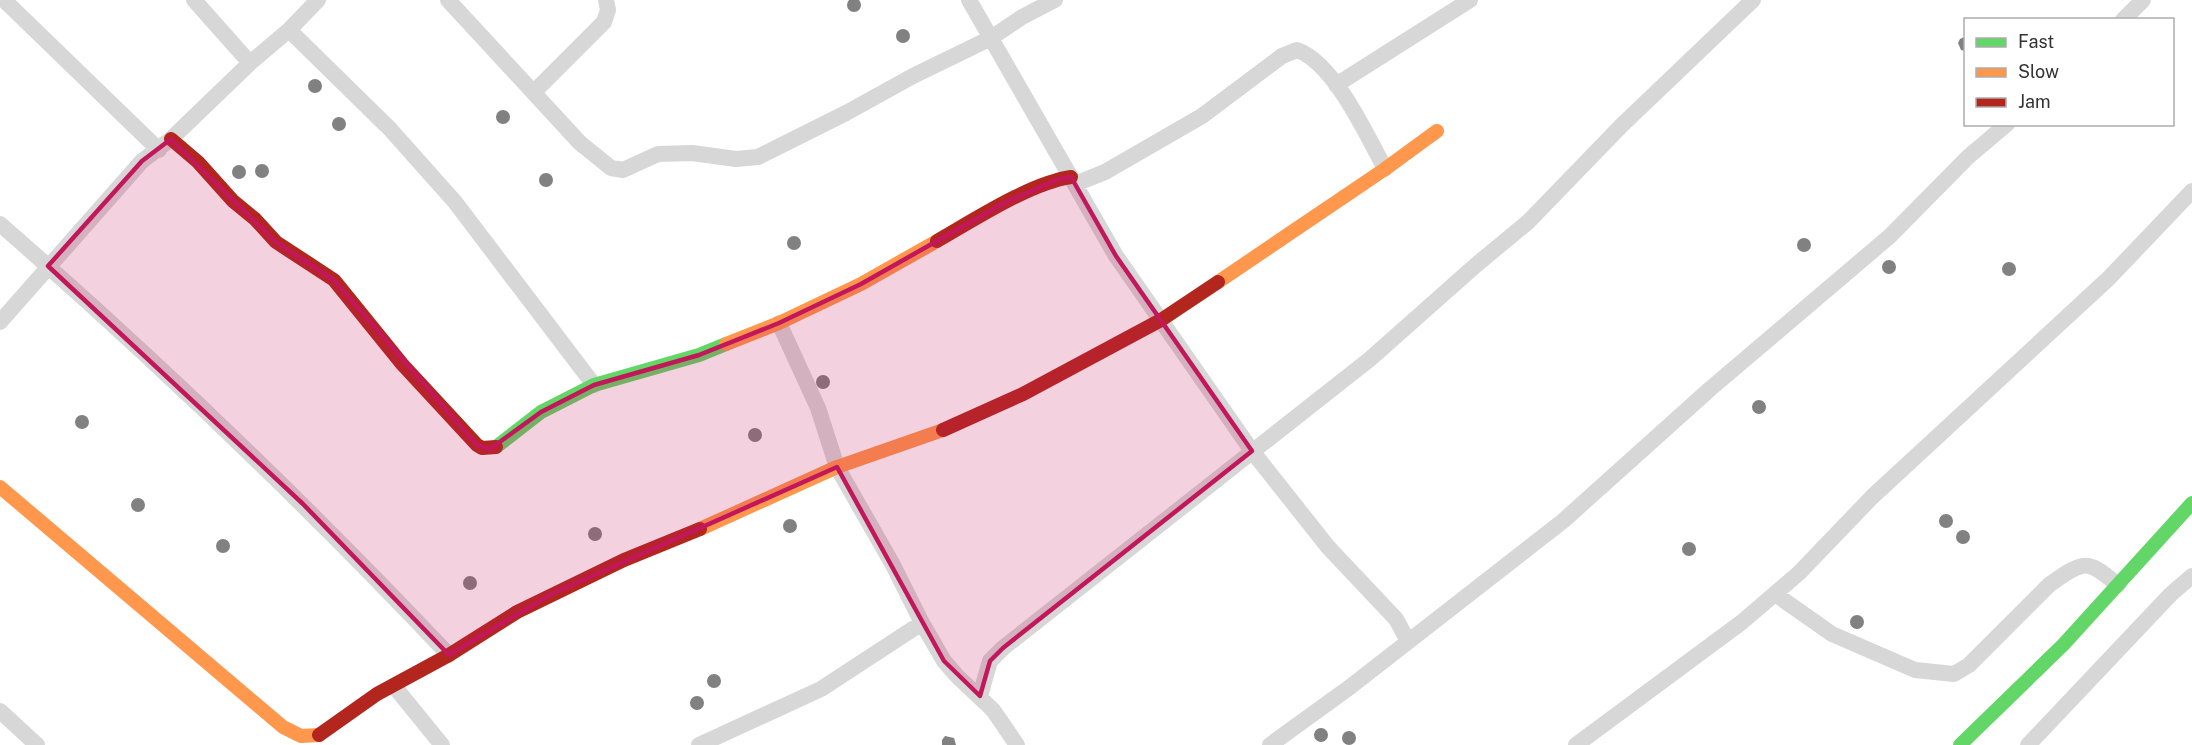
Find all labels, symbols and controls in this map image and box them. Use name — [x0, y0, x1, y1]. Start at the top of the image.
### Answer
legend — [1964, 18, 2174, 126]
text: Fast — [2018, 31, 2054, 52]
text: Slow — [2018, 61, 2059, 82]
text: Jam — [2018, 91, 2051, 112]

